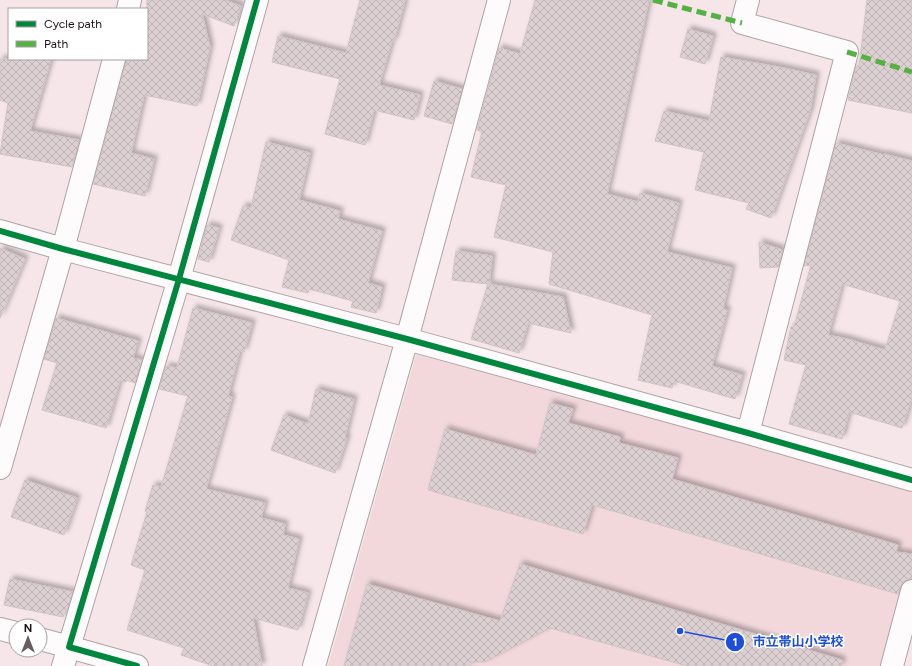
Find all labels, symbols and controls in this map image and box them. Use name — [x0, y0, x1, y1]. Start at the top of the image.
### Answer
legend — [8, 8, 148, 60]
text: Cycle path — [44, 17, 102, 31]
text: Path — [44, 37, 68, 51]
north arrow — [8, 618, 48, 658]
text: N — [24, 622, 32, 635]
callout: 市立帯山小学校 — [725, 629, 852, 654]
text: 市立帯山小学校 — [752, 634, 844, 649]
text: 1 — [732, 635, 738, 649]

